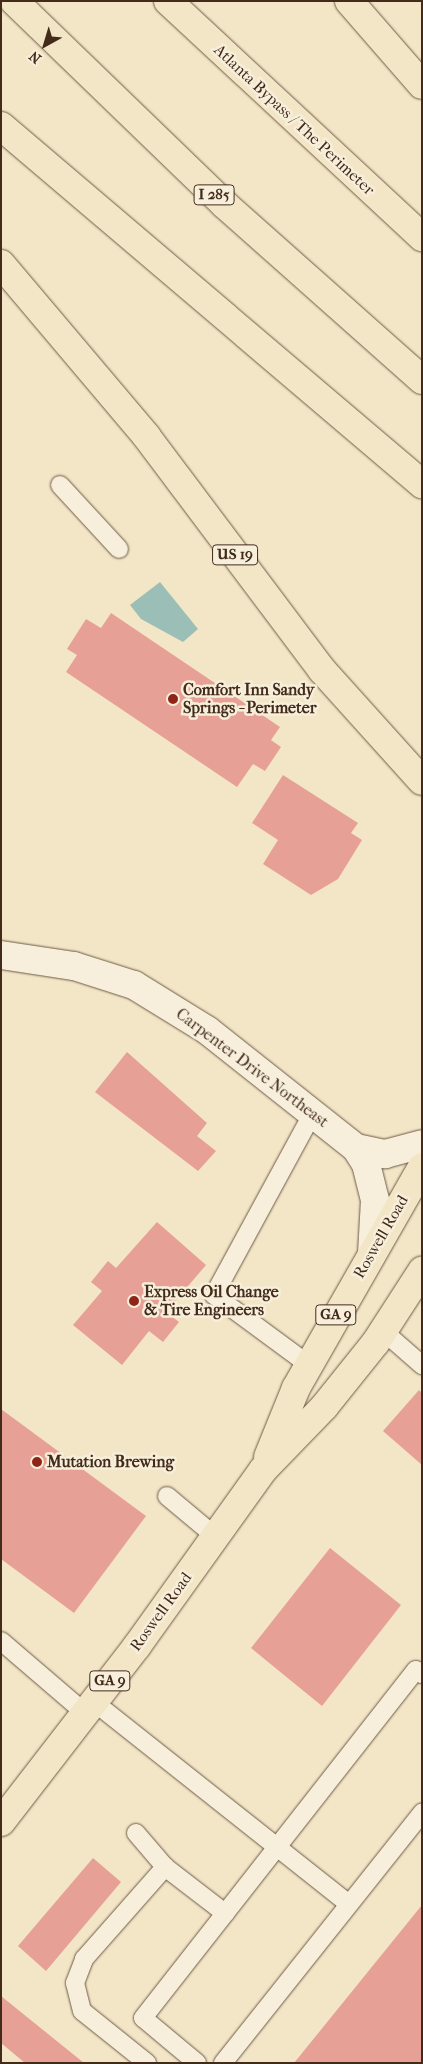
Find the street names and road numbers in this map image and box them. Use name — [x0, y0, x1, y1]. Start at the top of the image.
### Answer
street label: Atlanta Bypass / The Perimeter — [210, 40, 378, 200]
road number: I 285 — [193, 182, 235, 208]
road number: US 19 — [211, 542, 259, 568]
street label: Carpenter Drive Northeast — [172, 1004, 332, 1132]
street label: Roswell Road — [350, 1192, 412, 1282]
road number: GA 9 — [315, 1302, 357, 1328]
street label: Roswell Road — [126, 1569, 196, 1655]
road number: GA 9 — [89, 1668, 131, 1694]

